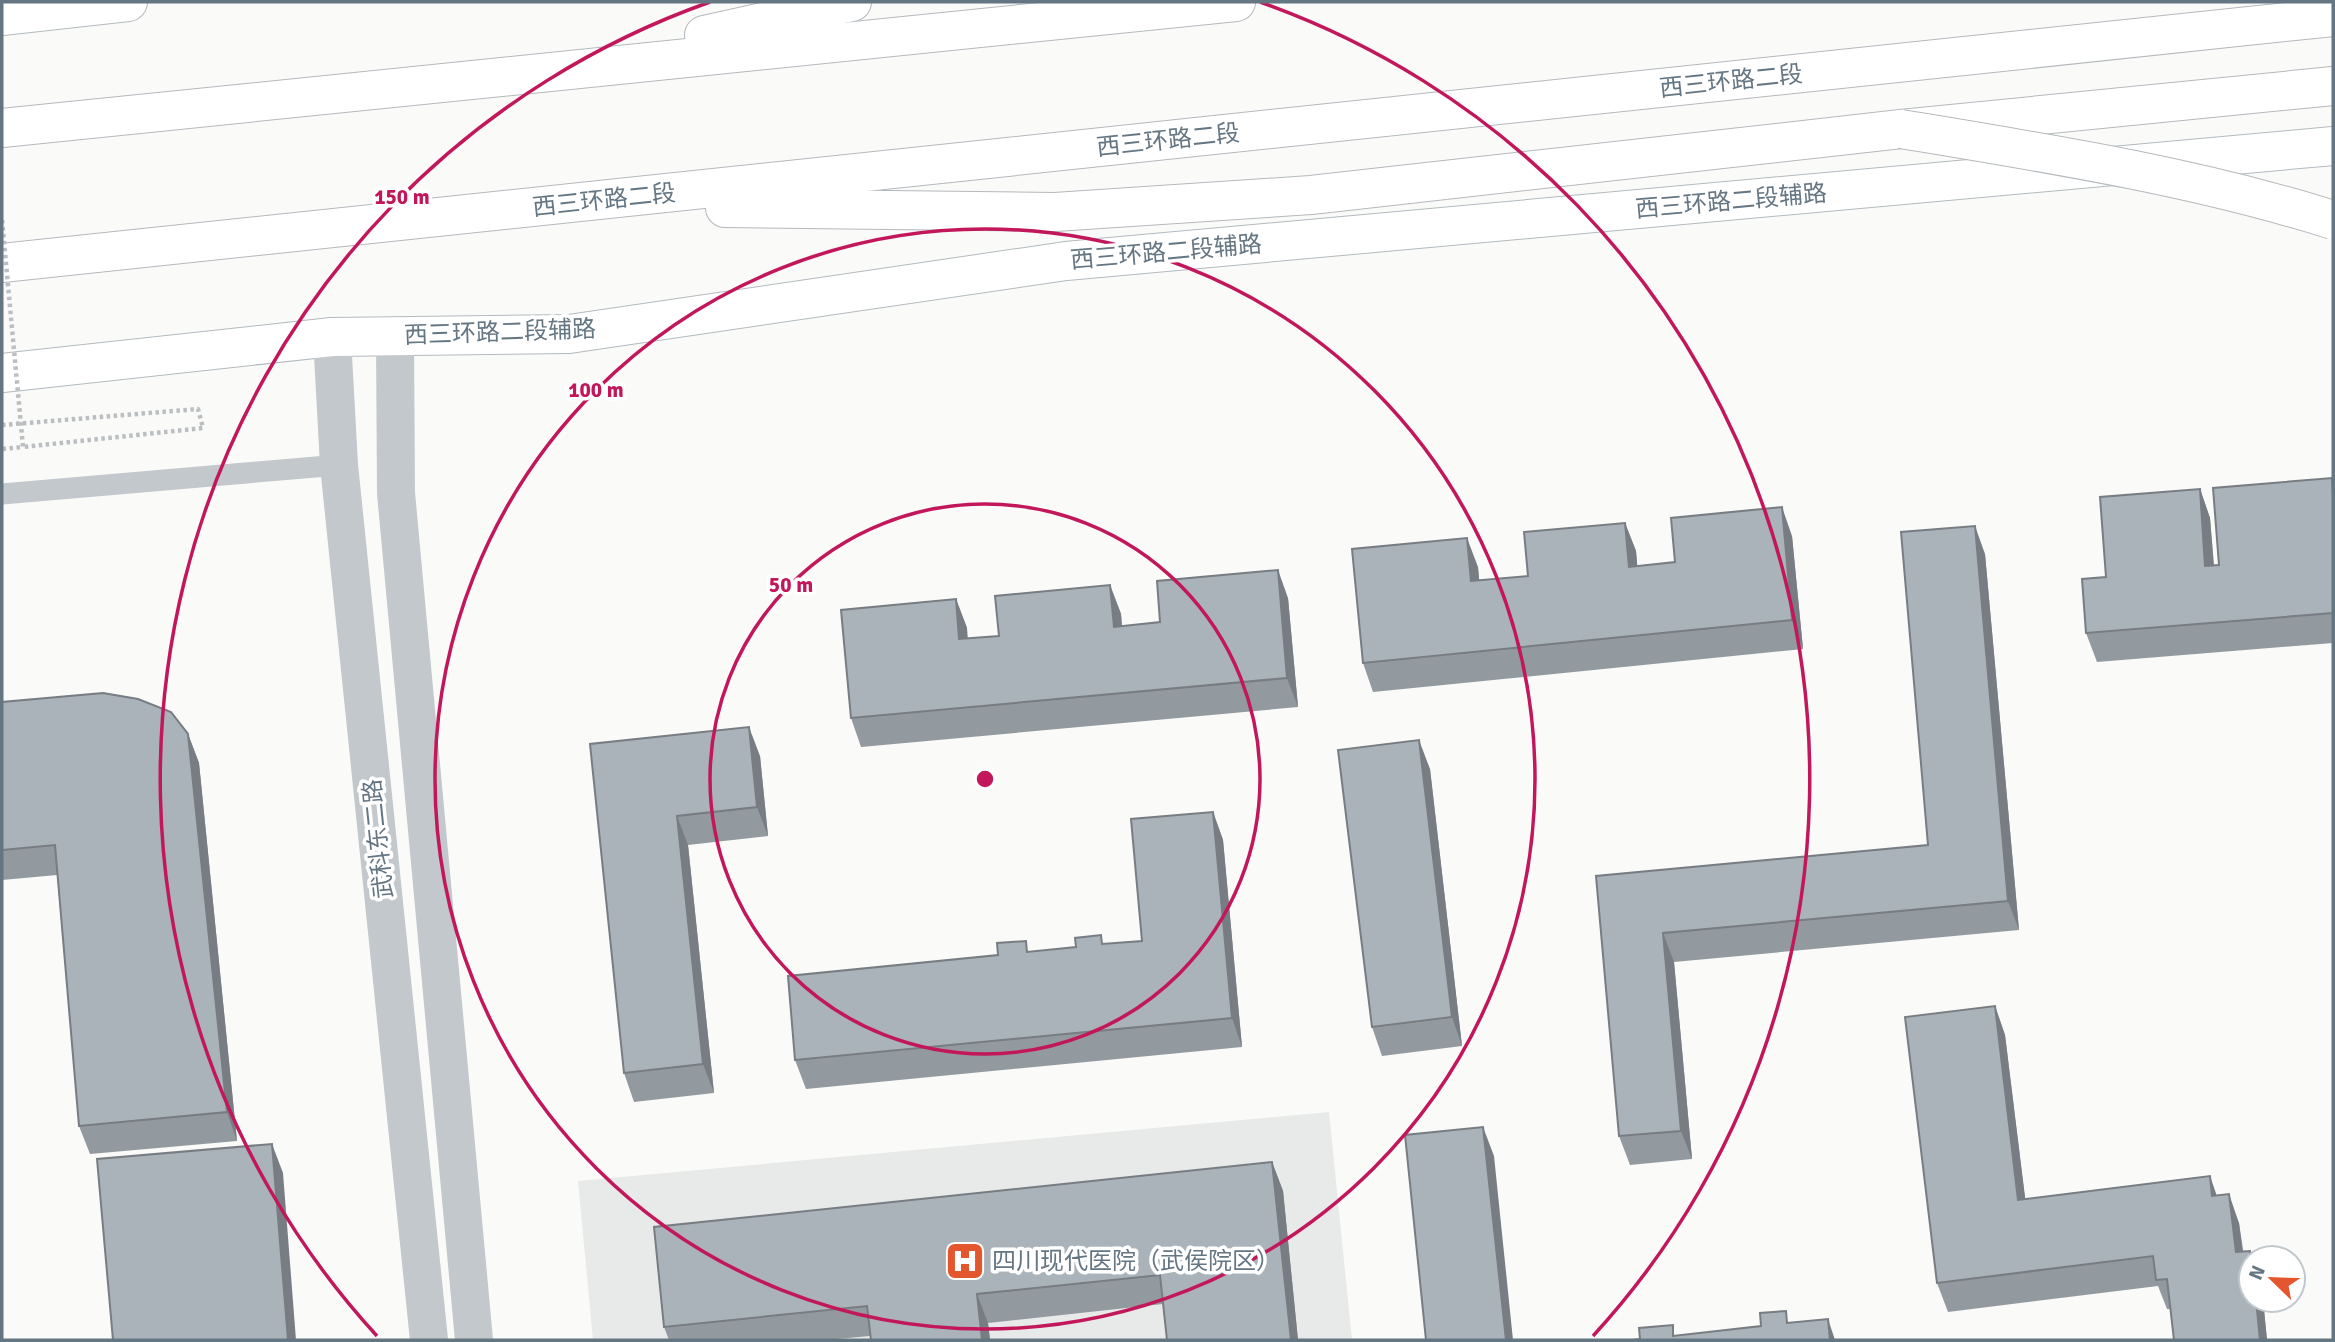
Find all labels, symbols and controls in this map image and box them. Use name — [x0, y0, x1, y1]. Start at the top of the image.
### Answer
street label: 西三环路二段 — [1658, 59, 1804, 103]
street label: 西三环路二段 — [1095, 118, 1241, 162]
street label: 西三环路二段 — [531, 178, 677, 222]
street label: 西三环路二段辅路 — [1634, 178, 1828, 224]
text: 150 m — [374, 184, 430, 210]
street label: 西三环路二段辅路 — [1069, 229, 1263, 275]
street label: 西三环路二段辅路 — [404, 314, 596, 350]
text: 100 m — [568, 377, 624, 403]
text: 50 m — [769, 572, 813, 598]
centre of rings — [973, 767, 997, 791]
street label: 武科东二路 — [357, 778, 399, 900]
hospital icon: 四川现代医院（武侯院区） — [944, 1240, 986, 1282]
north arrow — [2237, 1244, 2307, 1314]
place label: 四川现代医院（武侯院区） — [992, 1246, 1280, 1276]
text: N — [2244, 1262, 2271, 1284]

